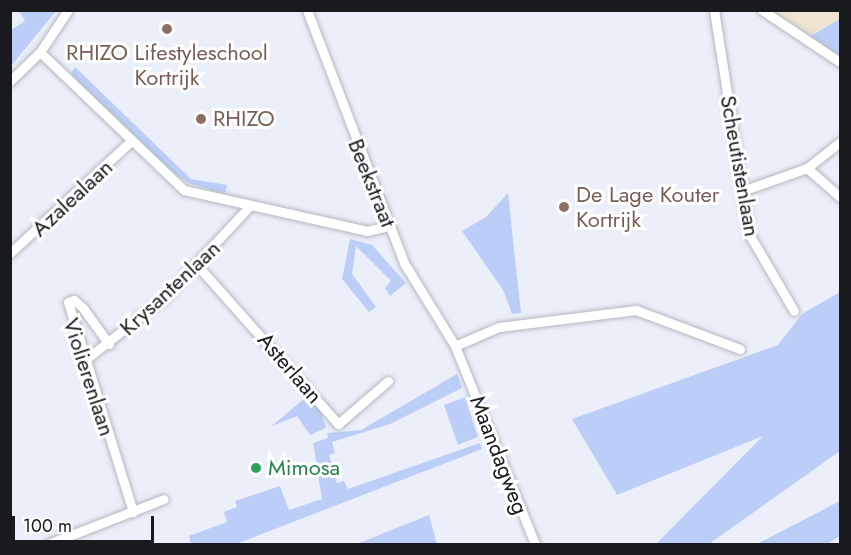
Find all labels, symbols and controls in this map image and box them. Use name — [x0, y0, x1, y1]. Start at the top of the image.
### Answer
marker: RHIZO Lifestyleschool Kortrijk — [160, 22, 174, 36]
place label: RHIZO Lifestyleschool Kortrijk — [66, 39, 268, 90]
street label: Scheutistenlaan — [715, 93, 765, 239]
place label: RHIZO — [213, 106, 275, 132]
marker: RHIZO — [194, 112, 208, 126]
street label: Beekstraat — [342, 135, 402, 231]
street label: Azalealaan — [26, 154, 118, 242]
place label: De Lage Kouter Kortrijk — [576, 181, 719, 232]
marker: De Lage Kouter Kortrijk — [557, 200, 571, 214]
street label: Krysantenlaan — [114, 235, 226, 341]
street label: Violierenlaan — [58, 315, 120, 439]
street label: Asterlaan — [252, 327, 328, 409]
street label: Maandagweg — [464, 392, 534, 518]
place label: Mimosa — [268, 455, 340, 481]
marker: Mimosa — [249, 461, 263, 475]
scale bar — [15, 504, 158, 542]
text: 100 m — [23, 513, 72, 539]

